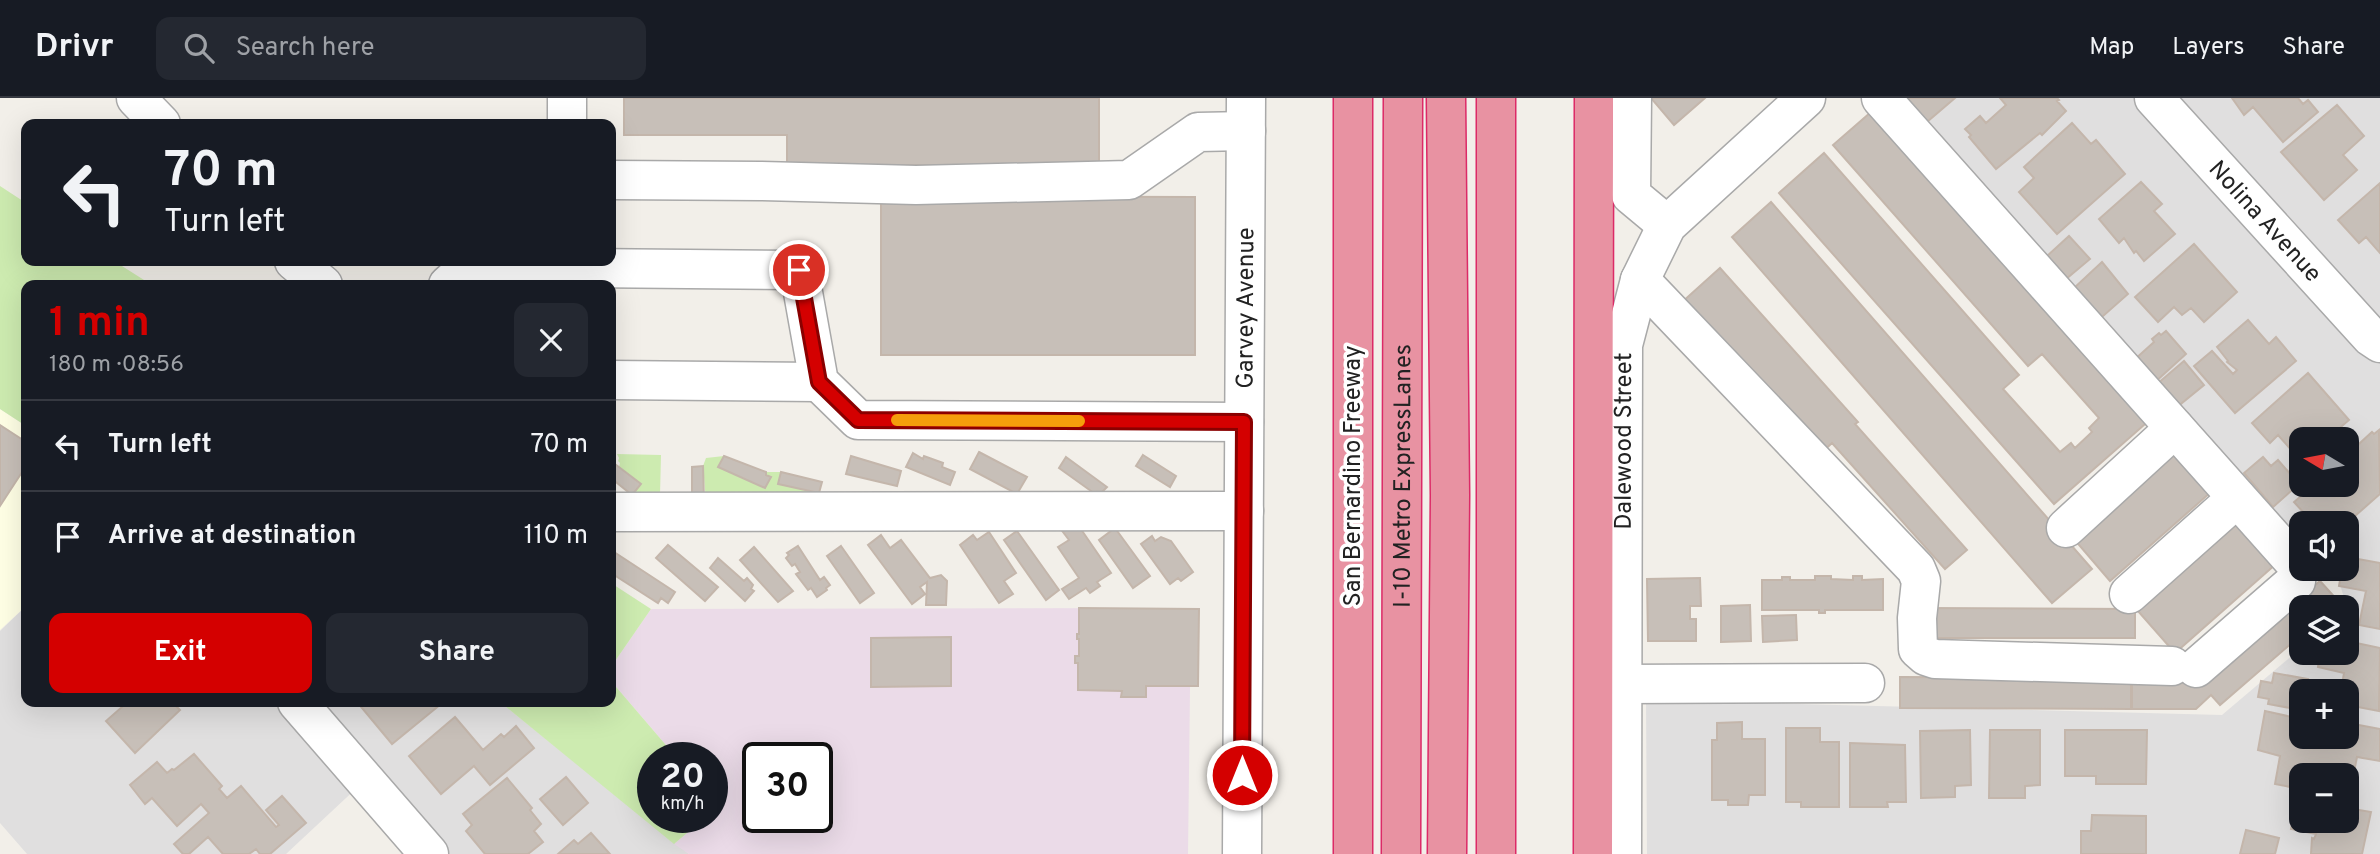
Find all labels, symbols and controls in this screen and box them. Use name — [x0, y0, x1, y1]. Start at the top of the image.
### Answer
search box — [156, 17, 646, 80]
text: Drivr — [35, 27, 114, 69]
icon: search — [180, 29, 218, 67]
text: Search here — [236, 32, 375, 65]
text: Map — [2089, 33, 2134, 63]
text: Layers — [2172, 33, 2244, 63]
text: Share — [2282, 33, 2345, 63]
text: 70 m — [164, 142, 278, 204]
icon: left — [49, 147, 140, 238]
street label: Nolina Avenue — [2201, 155, 2327, 289]
text: Turn left — [164, 203, 285, 243]
street label: Garvey Avenue — [1231, 227, 1262, 389]
pin — [769, 240, 829, 300]
icon: arrive — [780, 251, 818, 289]
text: 1 min — [49, 298, 150, 351]
button: close — [514, 303, 588, 377]
street label: I-10 Metro ExpressLanes — [1389, 344, 1419, 608]
street label: San Bernardino Freeway — [1339, 345, 1369, 607]
text: 180 m · 08:56 — [49, 351, 184, 380]
street label: Dalewood Street — [1610, 352, 1640, 530]
icon: left — [49, 427, 87, 465]
north arrow — [2289, 427, 2359, 497]
map controls — [2289, 427, 2359, 833]
text: Turn left — [108, 429, 212, 462]
text: 70 m — [530, 429, 588, 462]
button: sound — [2289, 511, 2359, 581]
icon: arrive — [49, 518, 87, 556]
text: Arrive at destination — [108, 520, 356, 553]
text: 110 m — [524, 520, 588, 553]
button: layers — [2289, 595, 2359, 665]
button: Exit — [49, 613, 312, 693]
button: Share — [326, 613, 588, 693]
button: + — [2289, 679, 2359, 749]
position arrow — [1205, 738, 1279, 812]
speed limit sign: 30 — [742, 742, 833, 833]
text: 20 — [660, 756, 705, 800]
button: − — [2289, 763, 2359, 833]
text: km/h — [661, 793, 704, 816]

